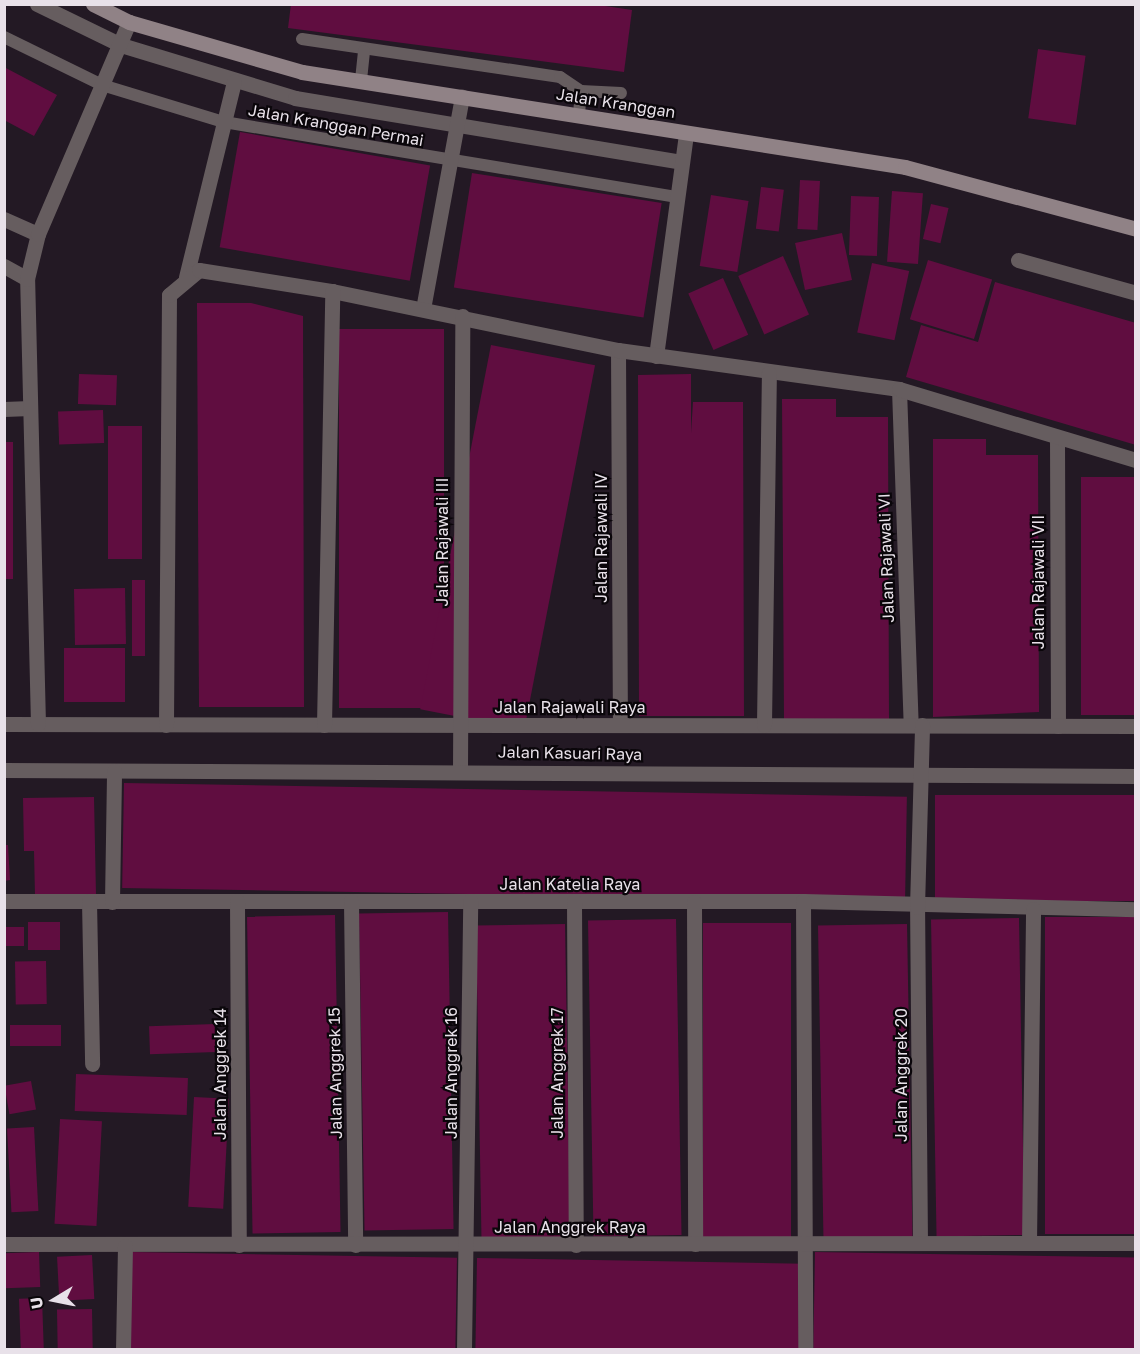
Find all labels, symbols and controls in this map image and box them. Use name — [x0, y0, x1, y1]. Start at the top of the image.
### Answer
street label: Jalan Kranggan — [555, 84, 677, 122]
street label: Jalan Kranggan Permai — [247, 100, 425, 150]
street label: Jalan Rajawali IV — [591, 473, 611, 603]
street label: Jalan Rajawali III — [432, 477, 452, 607]
street label: Jalan Rajawali VI — [874, 493, 898, 623]
street label: Jalan Rajawali VII — [1028, 515, 1048, 649]
street label: Jalan Rajawali Raya — [495, 697, 645, 717]
street label: Jalan Kasuari Raya — [498, 742, 642, 764]
street label: Jalan Katelia Raya — [500, 874, 640, 894]
street label: Jalan Anggrek 15 — [324, 1007, 346, 1139]
street label: Jalan Anggrek 16 — [441, 1007, 461, 1139]
street label: Jalan Anggrek 14 — [210, 1008, 230, 1140]
street label: Jalan Anggrek 17 — [547, 1008, 567, 1138]
street label: Jalan Anggrek 20 — [891, 1008, 911, 1142]
street label: Jalan Anggrek Raya — [494, 1217, 646, 1237]
north arrow — [24, 1270, 84, 1330]
text: U — [25, 1296, 47, 1311]

